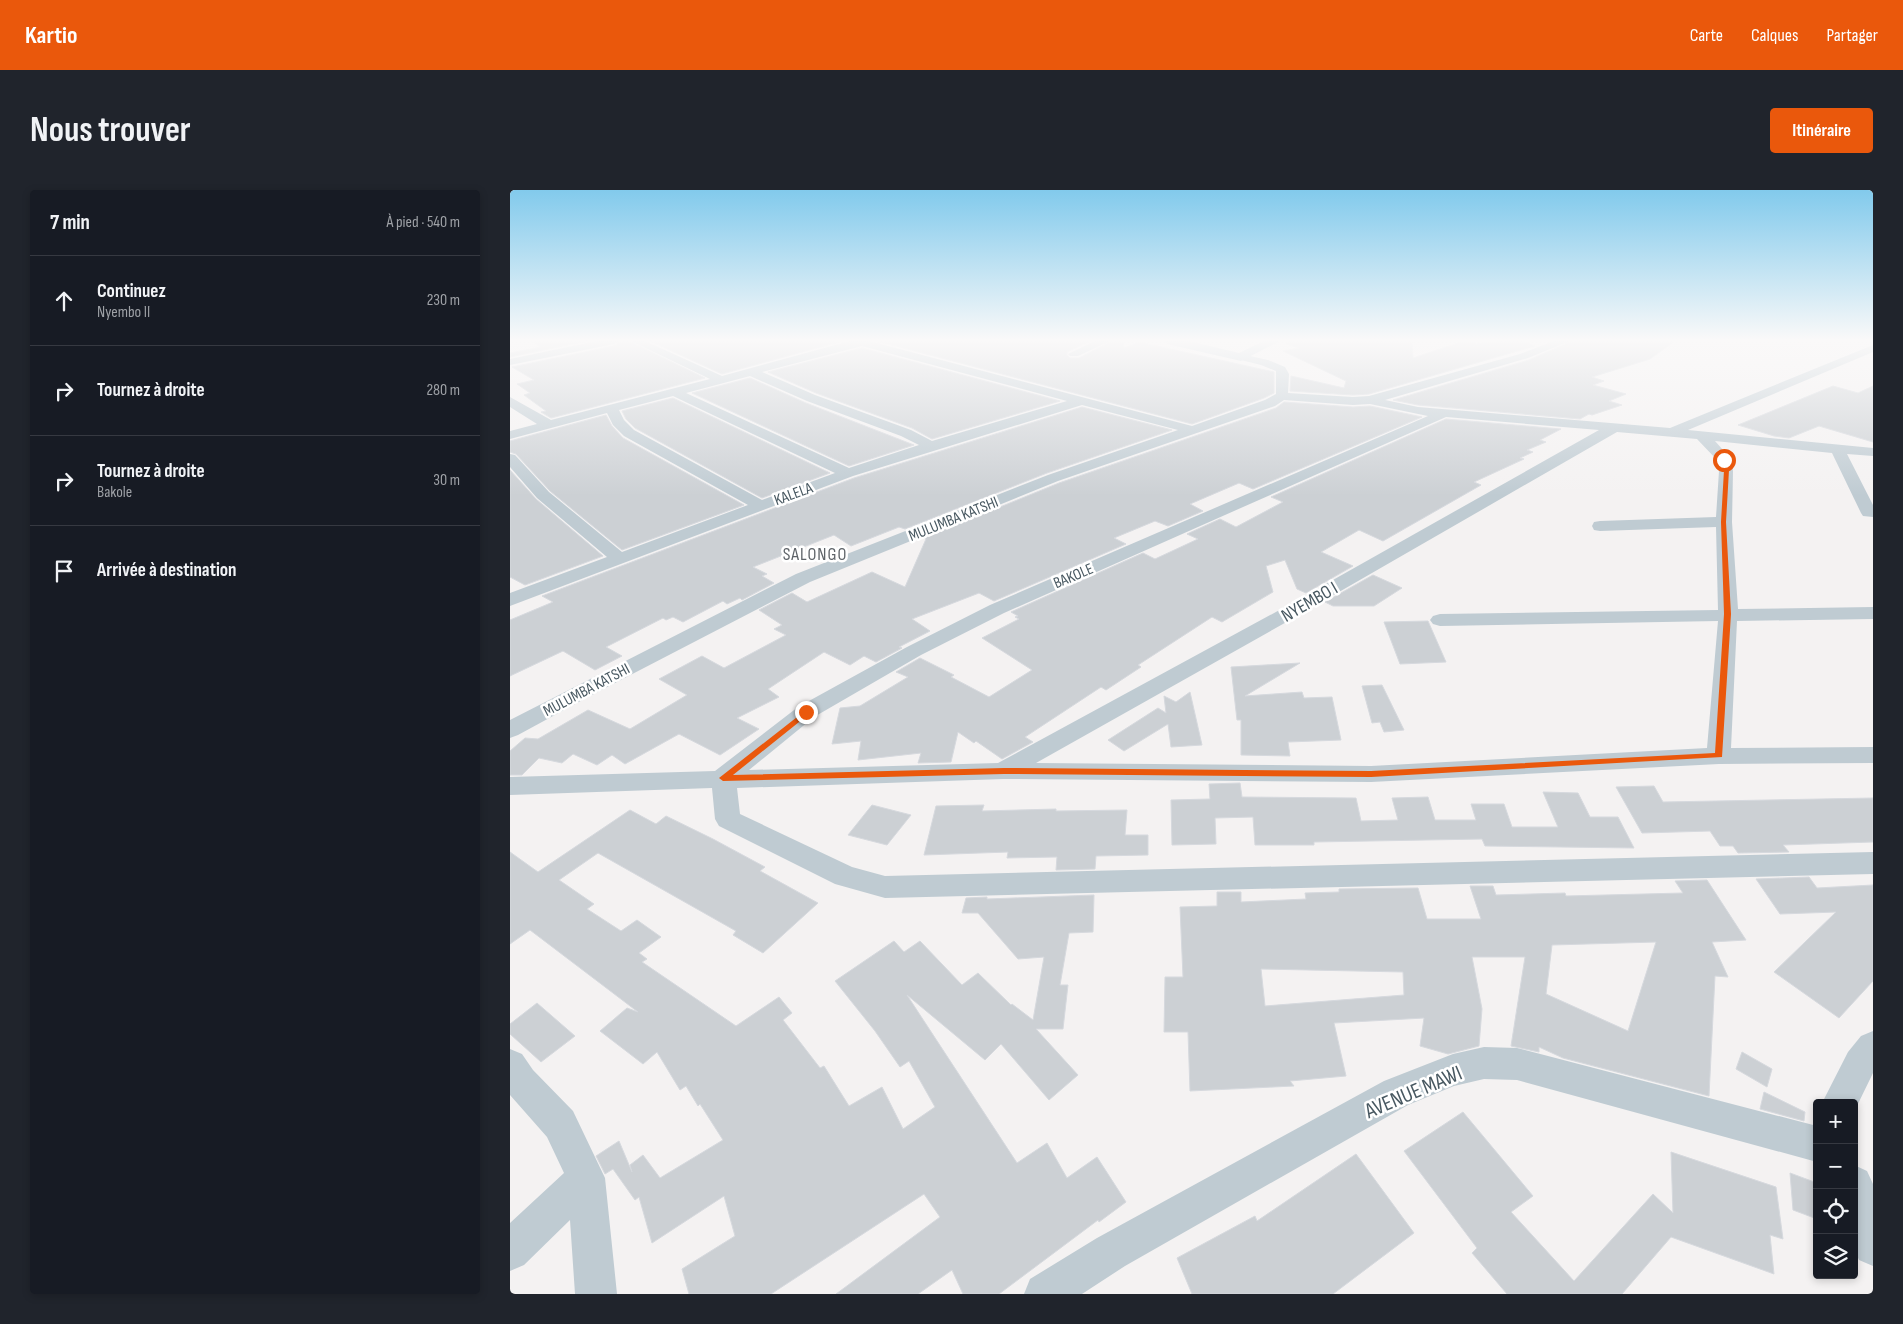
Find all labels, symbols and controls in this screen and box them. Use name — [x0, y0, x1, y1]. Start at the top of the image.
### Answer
text: Kartio — [25, 21, 77, 50]
text: Carte — [1690, 25, 1723, 46]
text: Calques — [1751, 25, 1798, 46]
text: Partager — [1826, 25, 1878, 46]
button: Itinéraire — [1770, 108, 1873, 153]
text: Nous trouver — [30, 109, 191, 152]
text: 7 min — [50, 210, 90, 235]
text: À pied · 540 m — [387, 213, 460, 232]
text: Continuez — [97, 280, 166, 303]
icon: ahead — [50, 287, 78, 315]
text: 230 m — [427, 291, 460, 310]
text: Nyembo II — [97, 303, 150, 322]
icon: right — [50, 377, 78, 405]
text: Tournez à droite — [97, 379, 205, 402]
text: 280 m — [426, 381, 460, 400]
route start — [1713, 449, 1736, 472]
text: Tournez à droite — [97, 460, 205, 483]
icon: right — [50, 467, 78, 495]
text: 30 m — [433, 471, 460, 490]
street label: KALELA — [772, 479, 815, 510]
text: Bakole — [97, 483, 132, 502]
street label: MULUMBA KATSHI — [906, 493, 1001, 546]
district label: SALONGO — [783, 544, 847, 565]
icon: arrive — [50, 557, 78, 585]
text: Arrivée à destination — [97, 559, 237, 582]
street label: BAKOLE — [1051, 560, 1096, 593]
street label: NYEMBO I — [1277, 577, 1342, 628]
street label: MULUMBA KATSHI — [540, 660, 633, 721]
route end — [795, 701, 818, 724]
street label: AVENUE MAWI — [1360, 1060, 1466, 1125]
map controls — [1813, 1099, 1858, 1279]
button: + — [1813, 1099, 1858, 1144]
button: − — [1813, 1144, 1858, 1189]
button: locate — [1813, 1189, 1858, 1234]
button: layers — [1813, 1234, 1858, 1279]

